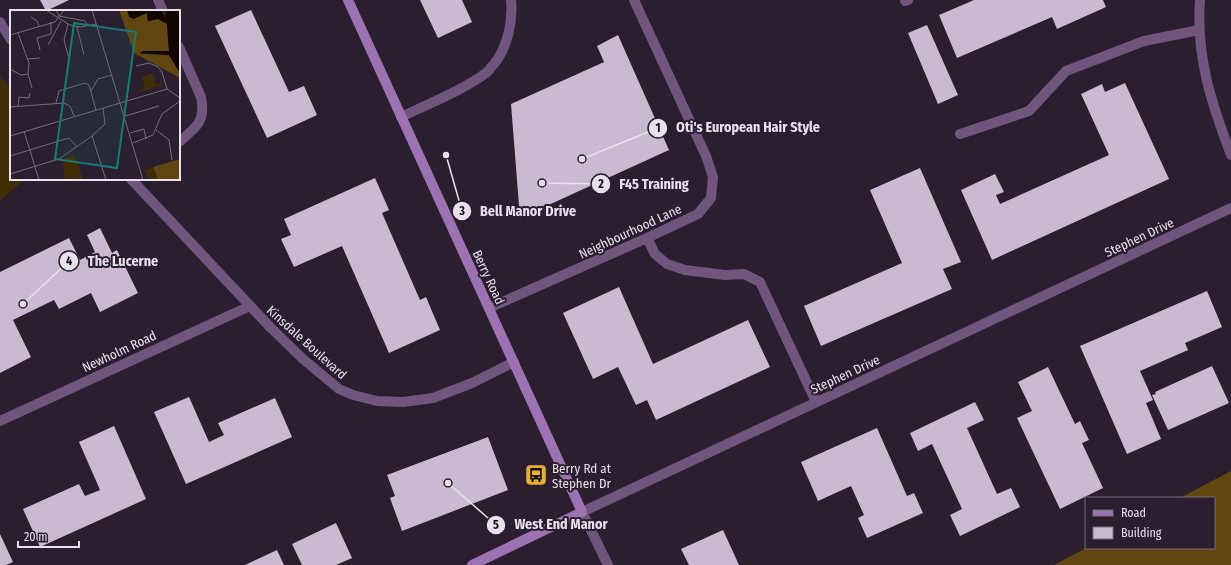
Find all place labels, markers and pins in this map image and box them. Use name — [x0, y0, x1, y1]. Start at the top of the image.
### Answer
callout: Oti's European Hair Style — [648, 115, 828, 141]
callout: F45 Training — [591, 171, 696, 197]
callout: Bell Manor Drive — [452, 198, 584, 224]
callout: The Lucerne — [59, 248, 166, 274]
place label: Berry Rd at Stephen Dr — [552, 461, 612, 491]
bus stop icon: Berry Rd at Stephen Dr — [523, 462, 549, 488]
callout: West End Manor — [486, 512, 615, 538]

